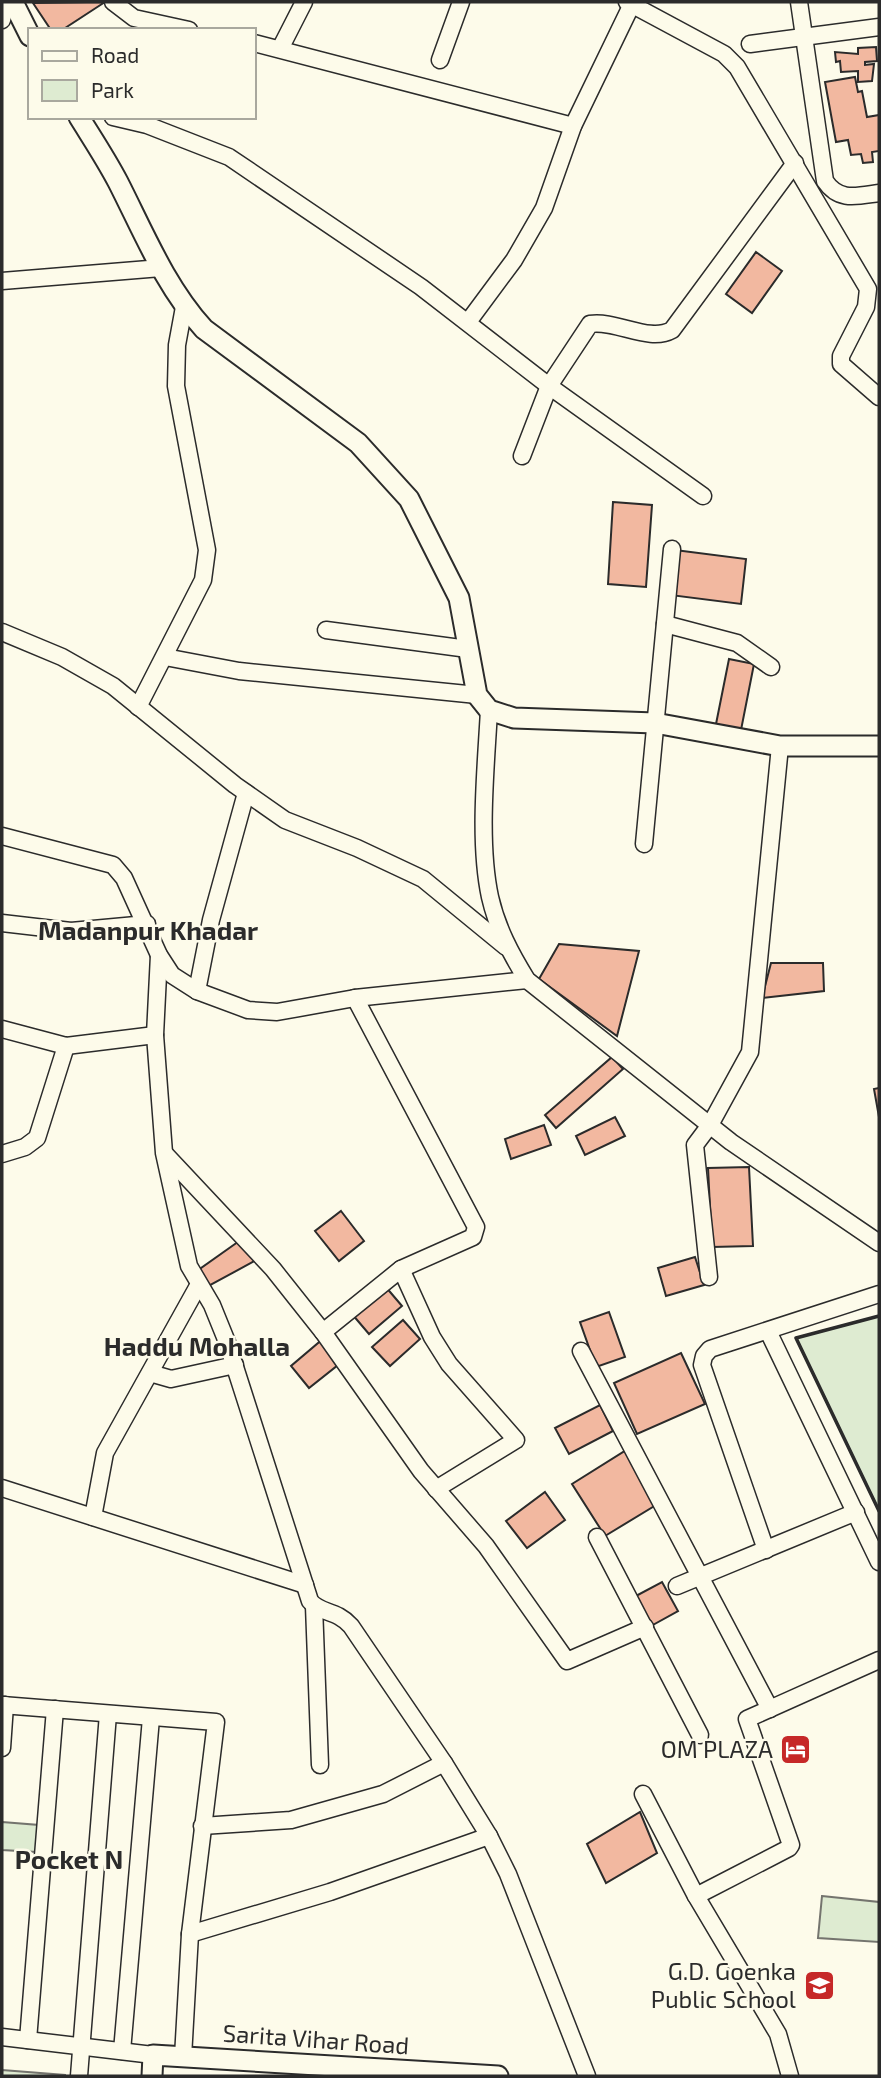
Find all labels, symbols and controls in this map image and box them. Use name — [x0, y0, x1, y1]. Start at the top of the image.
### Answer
legend — [28, 28, 256, 119]
text: Road — [91, 42, 139, 67]
text: Park — [91, 77, 134, 102]
district label: Madanpur Khadar — [38, 914, 258, 945]
district label: Haddu Mohalla — [104, 1330, 290, 1361]
hotel icon: OM PLAZA — [779, 1733, 813, 1767]
place label: OM PLAZA — [661, 1734, 773, 1763]
district label: Pocket N — [15, 1843, 123, 1874]
place label: G.D. Goenka Public School — [651, 1956, 796, 2013]
school or university icon: G.D. Goenka Public School — [802, 1969, 836, 2003]
street label: Sarita Vihar Road — [222, 2018, 410, 2059]

